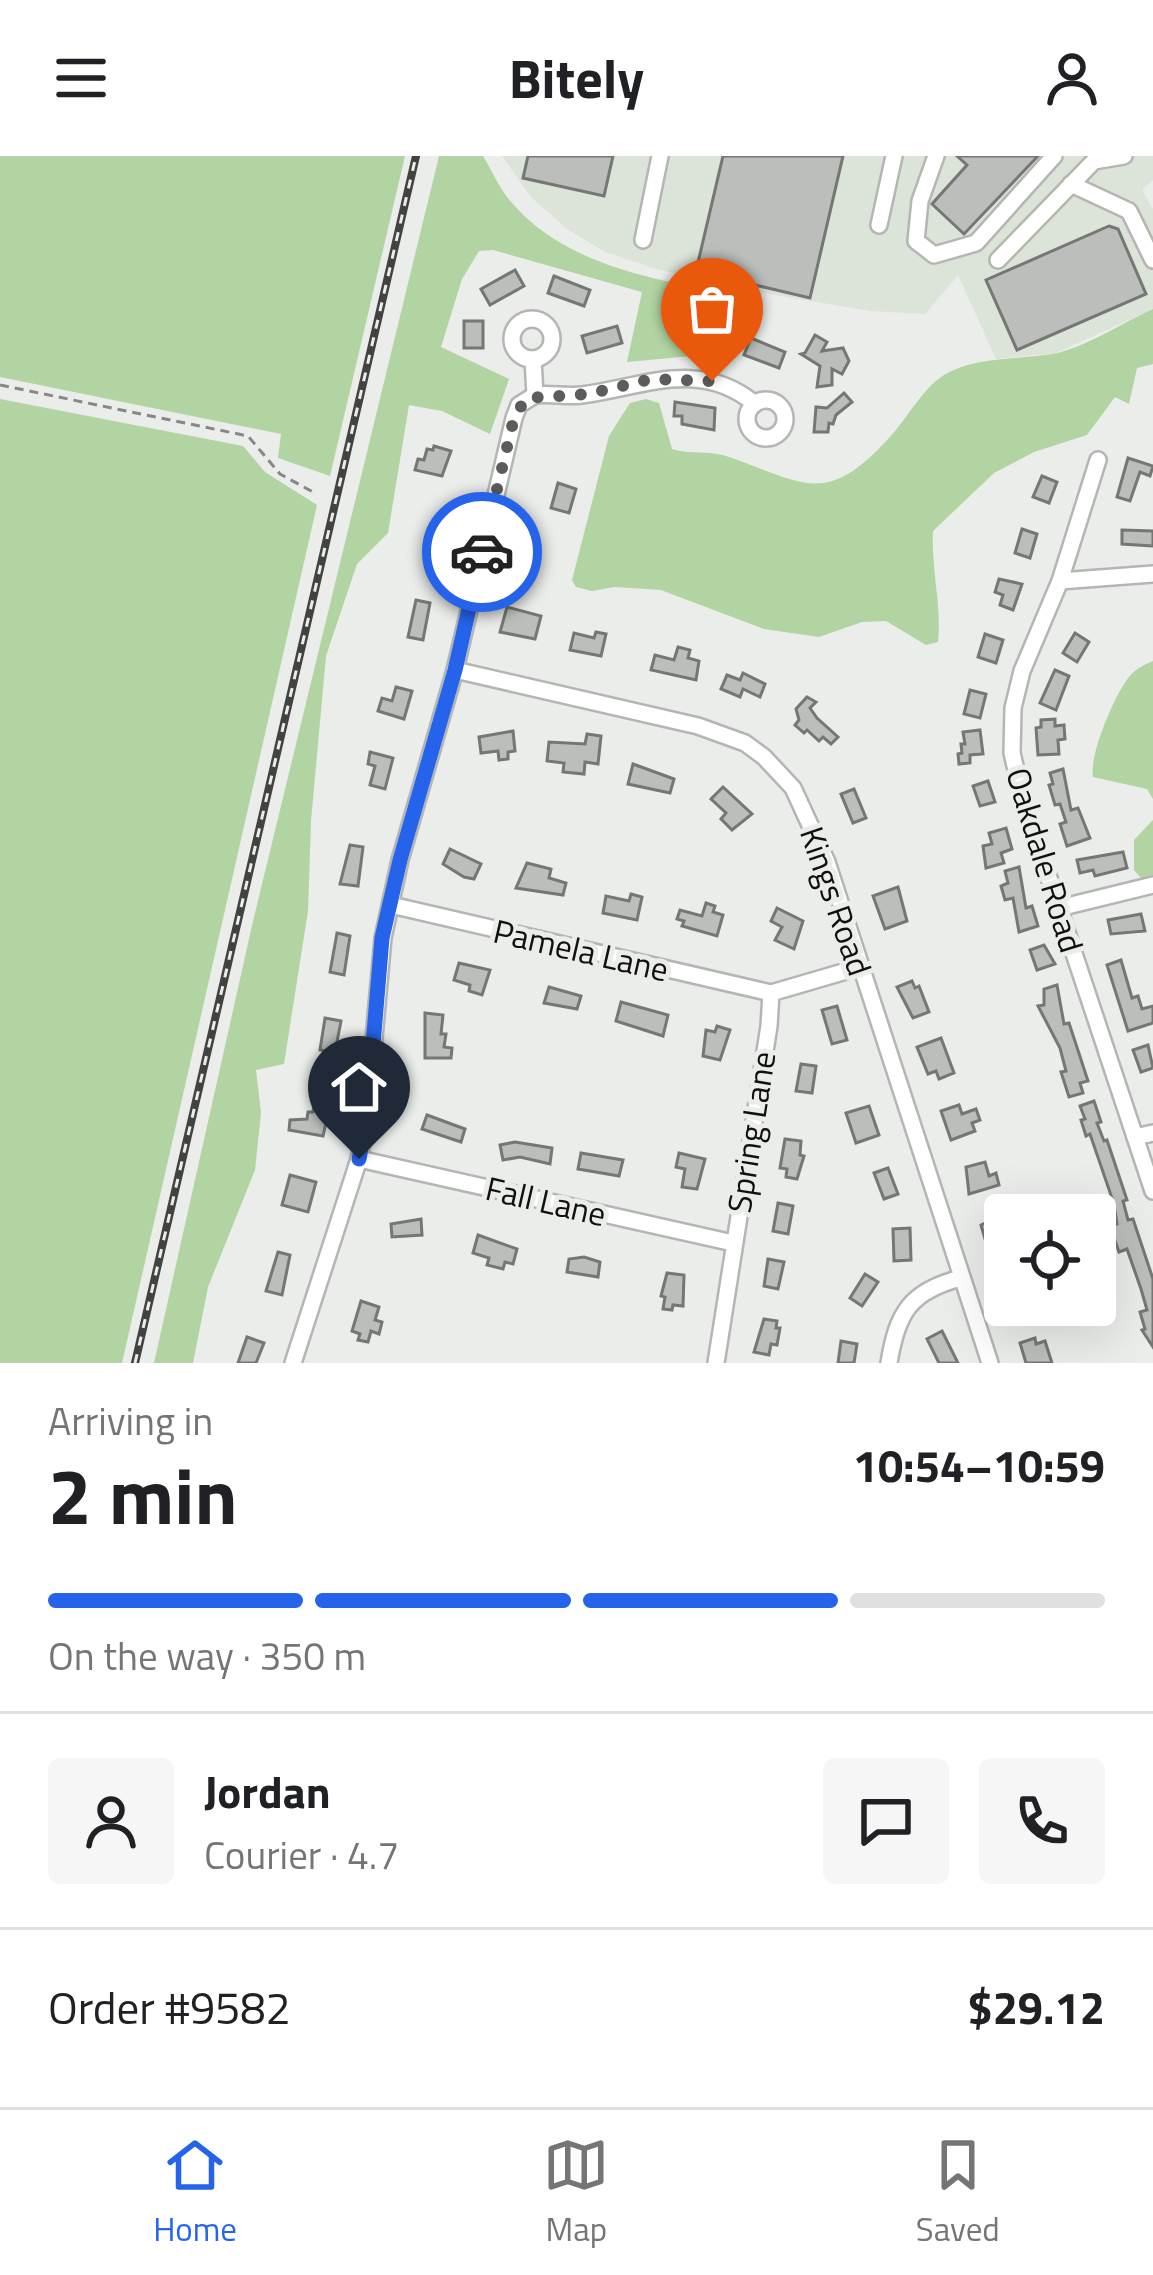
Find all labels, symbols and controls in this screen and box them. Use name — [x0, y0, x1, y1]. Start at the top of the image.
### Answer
text: Bitely — [509, 37, 644, 119]
icon: menu — [48, 45, 114, 111]
icon: person — [1039, 45, 1105, 111]
pin — [661, 258, 763, 381]
icon: bag — [679, 276, 745, 342]
courier — [422, 492, 542, 612]
icon: car — [449, 519, 515, 585]
street label: Oakdale Road — [993, 761, 1097, 959]
street label: Kings Road — [787, 820, 885, 982]
street label: Pamela Lane — [488, 906, 674, 994]
pin — [308, 1036, 410, 1159]
street label: Spring Lane — [714, 1048, 788, 1216]
icon: home — [326, 1054, 392, 1120]
street label: Fall Lane — [481, 1163, 611, 1239]
map controls — [984, 1194, 1116, 1326]
button: locate — [984, 1194, 1116, 1326]
text: Arriving in — [48, 1391, 213, 1450]
text: 10:54–10:59 — [853, 1431, 1105, 1499]
text: 2 min — [48, 1436, 238, 1554]
text: On the way · 350 m — [48, 1626, 366, 1685]
text: Jordan — [204, 1757, 331, 1825]
button: person — [48, 1758, 174, 1884]
button: chat — [823, 1758, 949, 1884]
button: phone — [979, 1758, 1105, 1884]
text: Courier · 4.7 — [204, 1825, 399, 1884]
text: Order #9582 — [48, 1973, 291, 2041]
text: $29.12 — [967, 1973, 1105, 2041]
tab: Home — [153, 2132, 237, 2254]
tab: Map — [543, 2132, 609, 2254]
tab: Saved — [916, 2132, 1000, 2254]

